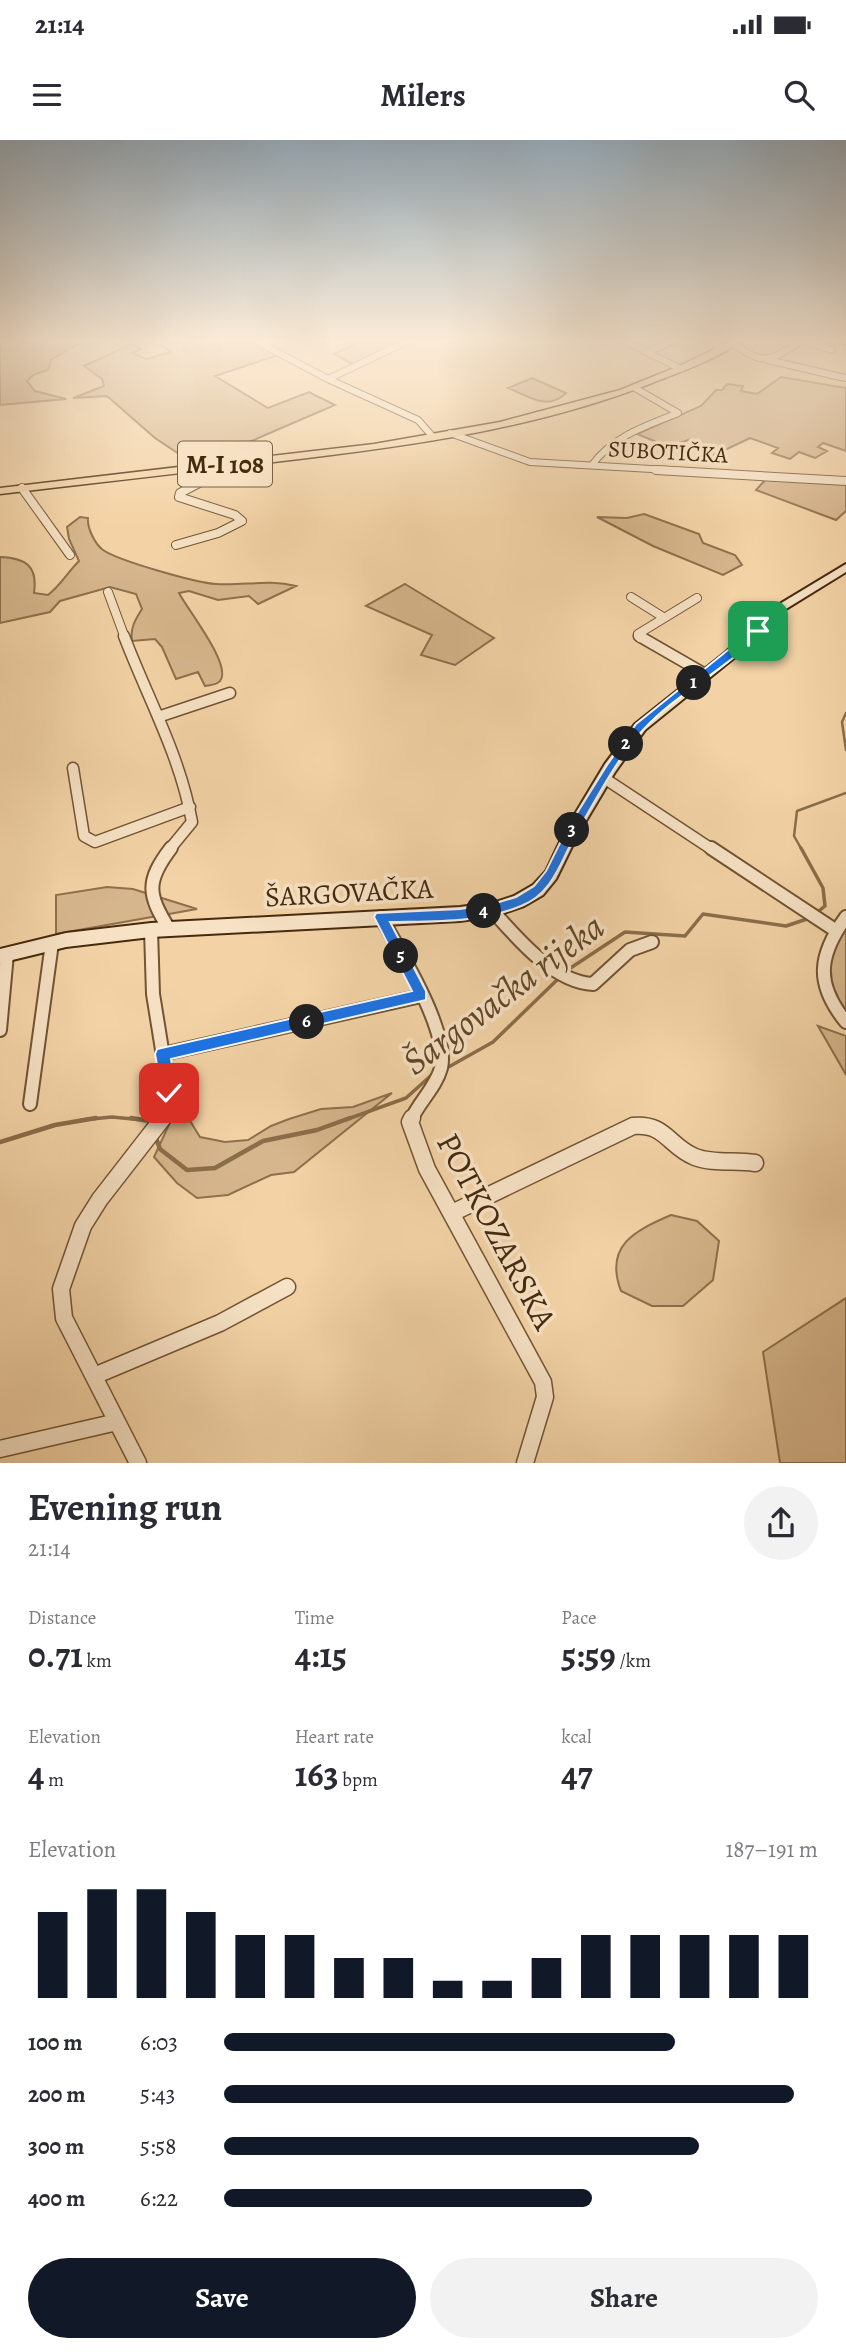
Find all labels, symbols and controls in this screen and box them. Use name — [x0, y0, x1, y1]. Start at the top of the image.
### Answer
text: 21:14 — [35, 7, 85, 42]
text: Milers — [380, 73, 466, 117]
icon: menu — [28, 76, 66, 114]
icon: search — [780, 76, 818, 114]
street label: SUBOTIČKA — [607, 433, 729, 471]
road number: M-I 108 — [178, 442, 272, 486]
pin — [728, 601, 788, 661]
icon: arrive — [739, 612, 777, 650]
pin: 1 — [676, 666, 712, 700]
text: 1 — [690, 669, 697, 695]
pin: 2 — [608, 726, 644, 762]
text: 2 — [621, 730, 630, 756]
pin: 3 — [554, 812, 590, 848]
text: 3 — [567, 816, 576, 842]
street label: ŠARGOVAČKA — [264, 870, 435, 916]
pin: 4 — [466, 894, 502, 928]
text: 4 — [479, 897, 488, 923]
water label: Šargovačka rijeka — [392, 901, 614, 1087]
pin: 5 — [384, 938, 418, 974]
text: 5 — [396, 942, 405, 968]
pin: 6 — [290, 1004, 324, 1040]
text: 6 — [302, 1008, 311, 1034]
pin — [139, 1063, 199, 1123]
icon: check — [150, 1074, 188, 1112]
street label: POTKOZARSKA — [426, 1125, 568, 1338]
text: Evening run — [28, 1481, 222, 1533]
button: share — [744, 1486, 818, 1560]
text: 21:14 — [28, 1533, 71, 1564]
text: Distance — [28, 1605, 96, 1631]
text: Time — [295, 1605, 334, 1631]
text: Pace — [561, 1605, 597, 1631]
text: 0.71 — [28, 1631, 83, 1679]
text: 4:15 — [295, 1631, 347, 1679]
text: 5:59 — [561, 1631, 616, 1679]
text: km — [83, 1648, 112, 1674]
text: /km — [616, 1648, 651, 1674]
text: Elevation — [28, 1724, 101, 1750]
text: Heart rate — [295, 1724, 374, 1750]
text: kcal — [561, 1724, 592, 1750]
text: 4 — [28, 1750, 44, 1798]
text: 163 — [295, 1750, 339, 1798]
text: 47 — [561, 1750, 593, 1798]
text: m — [44, 1767, 64, 1793]
text: bpm — [339, 1767, 378, 1793]
text: Elevation — [28, 1834, 116, 1865]
text: 187–191 m — [725, 1834, 818, 1865]
text: 100 m — [28, 2027, 83, 2058]
text: 6:03 — [140, 2027, 178, 2058]
text: 200 m — [28, 2079, 86, 2110]
text: 5:43 — [140, 2079, 175, 2110]
text: 300 m — [28, 2131, 84, 2162]
text: 5:58 — [140, 2131, 176, 2162]
text: 400 m — [28, 2183, 85, 2214]
text: 6:22 — [140, 2183, 178, 2214]
button: Save — [28, 2258, 416, 2338]
button: Share — [430, 2258, 818, 2338]

